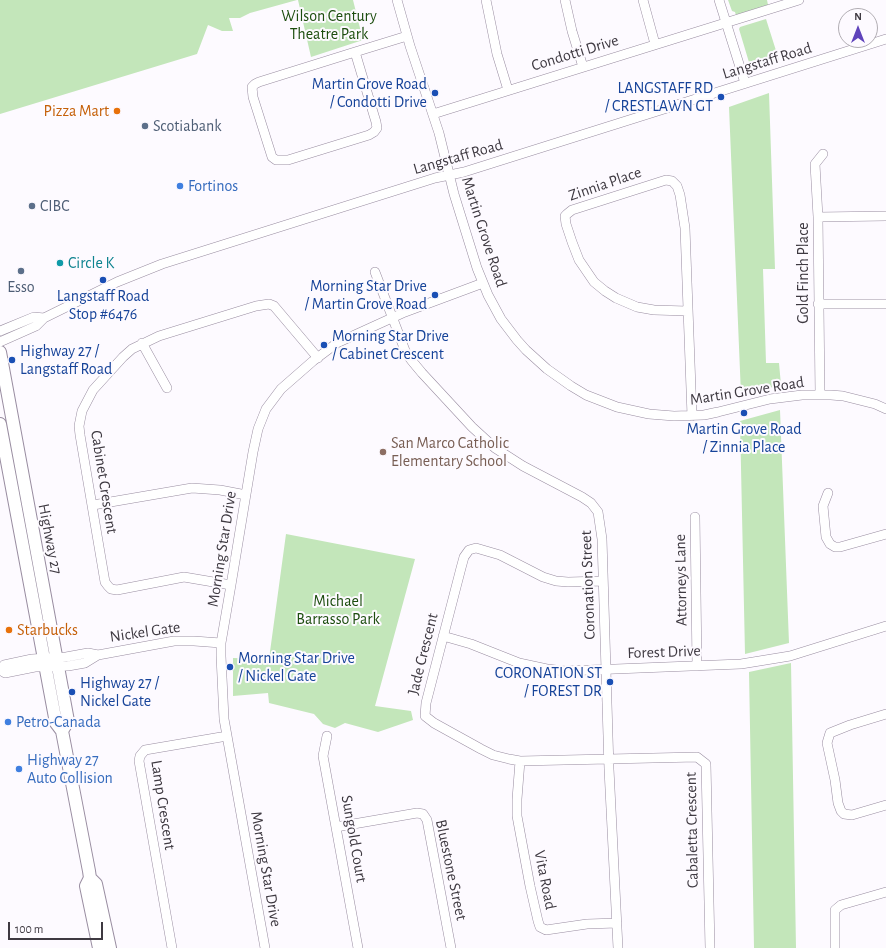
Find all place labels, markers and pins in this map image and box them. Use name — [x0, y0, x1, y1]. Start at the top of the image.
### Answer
place label: Martin Grove Road / Condotti Drive — [312, 74, 427, 112]
place label: LANGSTAFF RD / CRESTLAWN GT — [605, 78, 713, 116]
marker: Martin Grove Road / Condotti Drive — [430, 88, 440, 98]
marker: LANGSTAFF RD / CRESTLAWN GT — [716, 92, 726, 102]
place label: Pizza Mart — [44, 101, 109, 121]
marker: Pizza Mart — [112, 106, 122, 116]
place label: Scotiabank — [153, 116, 222, 136]
marker: Scotiabank — [140, 121, 150, 131]
place label: Fortinos — [188, 176, 238, 196]
marker: Fortinos — [175, 181, 185, 191]
place label: CIBC — [40, 196, 70, 216]
marker: CIBC — [27, 201, 37, 211]
place label: Circle K — [68, 253, 114, 273]
marker: Circle K — [55, 258, 65, 268]
marker: Esso — [16, 266, 26, 276]
marker: Langstaff Road Stop #6476 — [98, 275, 108, 285]
place label: Morning Star Drive / Martin Grove Road — [305, 276, 427, 314]
place label: Esso — [7, 277, 35, 297]
place label: Langstaff Road Stop #6476 — [57, 286, 149, 324]
marker: Morning Star Drive / Martin Grove Road — [430, 290, 440, 300]
place label: Morning Star Drive / Cabinet Crescent — [332, 326, 449, 364]
marker: Morning Star Drive / Cabinet Crescent — [319, 340, 329, 350]
place label: Highway 27 / Langstaff Road — [20, 341, 112, 379]
marker: Highway 27 / Langstaff Road — [7, 355, 17, 365]
marker: Martin Grove Road / Zinnia Place — [739, 408, 749, 418]
place label: Martin Grove Road / Zinnia Place — [686, 419, 802, 457]
place label: San Marco Catholic Elementary School — [391, 433, 509, 471]
marker: San Marco Catholic Elementary School — [378, 447, 388, 457]
place label: Starbucks — [17, 620, 78, 640]
marker: Starbucks — [4, 625, 14, 635]
place label: Morning Star Drive / Nickel Gate — [238, 648, 355, 686]
marker: Morning Star Drive / Nickel Gate — [225, 662, 235, 672]
place label: CORONATION ST / FOREST DR — [495, 663, 602, 701]
place label: Highway 27 / Nickel Gate — [80, 673, 159, 711]
marker: CORONATION ST / FOREST DR — [605, 677, 615, 687]
marker: Highway 27 / Nickel Gate — [67, 687, 77, 697]
place label: Petro-Canada — [16, 712, 101, 732]
marker: Petro-Canada — [3, 717, 13, 727]
place label: Highway 27 Auto Collision — [27, 750, 113, 788]
marker: Highway 27 Auto Collision — [14, 764, 24, 774]

